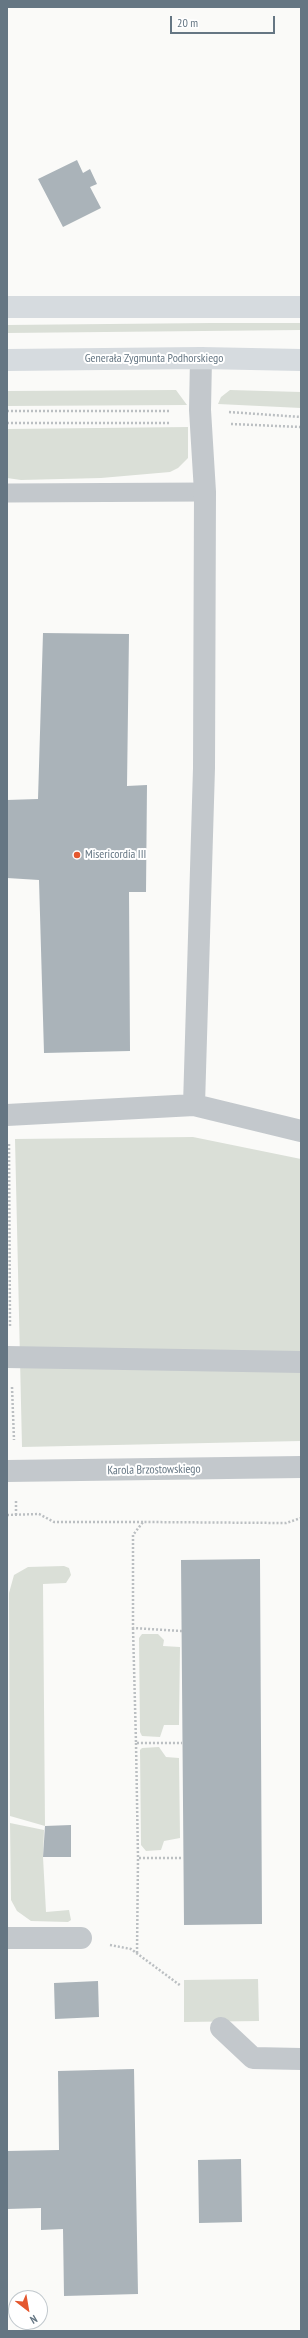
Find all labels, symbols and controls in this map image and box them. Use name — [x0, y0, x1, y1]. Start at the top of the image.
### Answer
scale bar — [172, 8, 277, 34]
text: 20 m — [177, 15, 198, 30]
street label: Generała Zygmunta Podhorskiego — [85, 352, 223, 366]
place label: Misericordia III — [85, 848, 146, 862]
marker: Misericordia III — [72, 850, 82, 860]
street label: Karola Brzostowskiego — [107, 1462, 201, 1478]
north arrow — [8, 2290, 48, 2330]
text: N — [28, 2312, 40, 2327]

